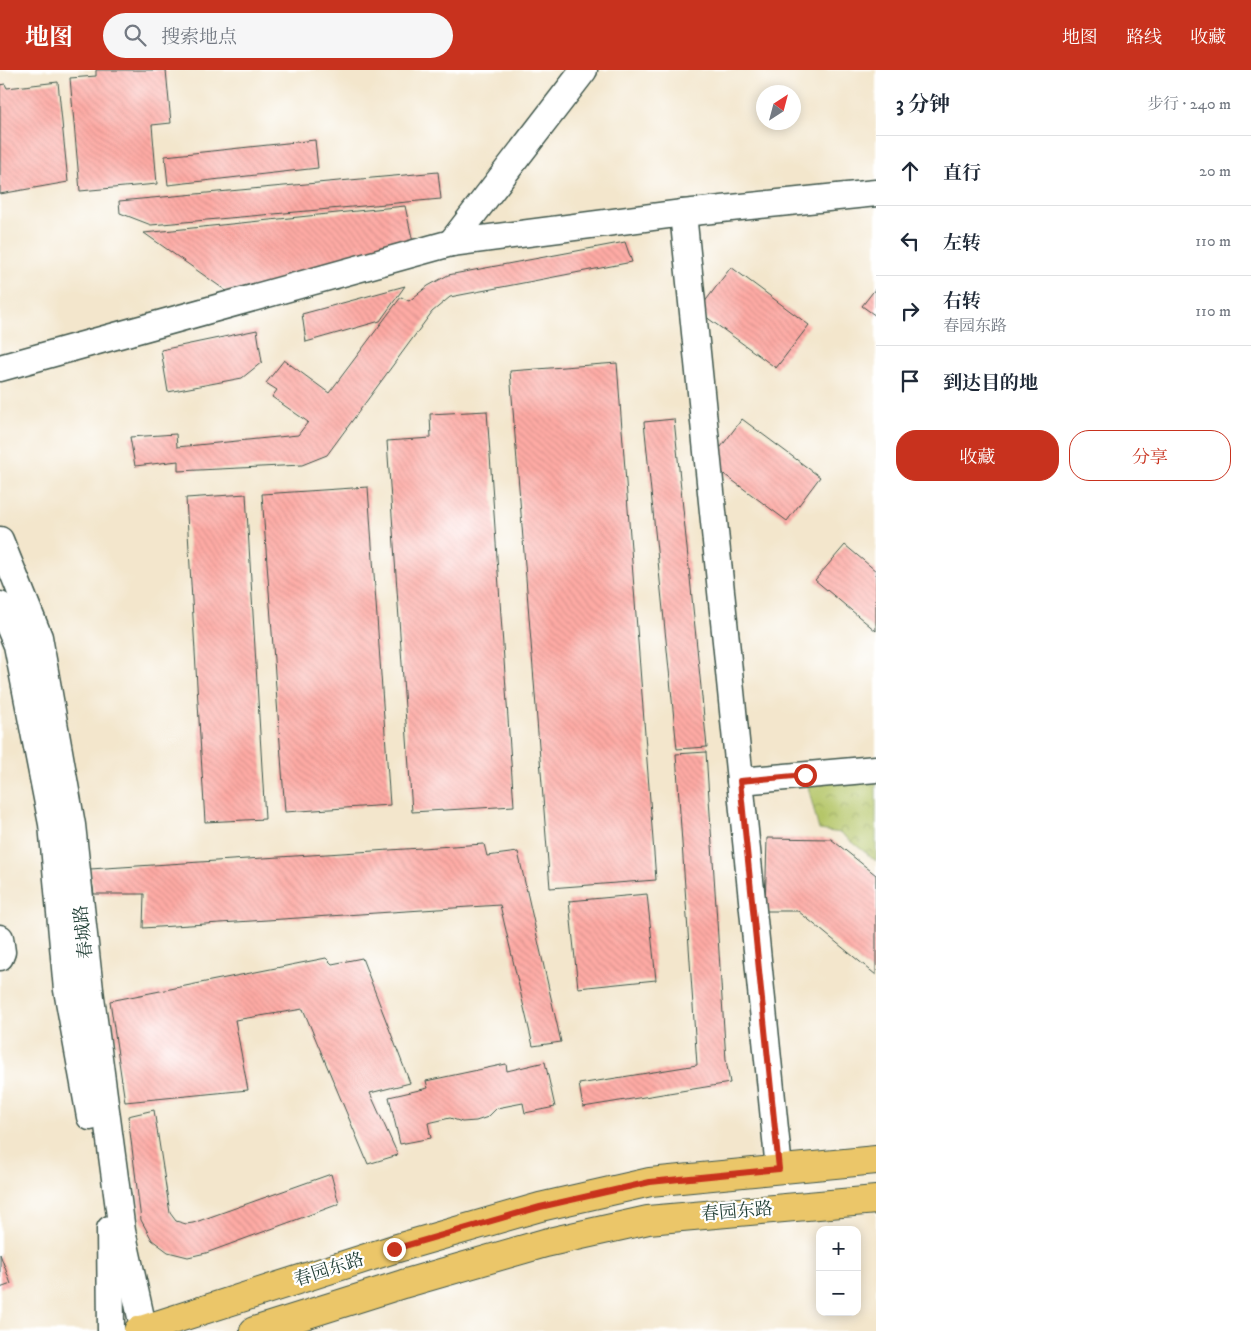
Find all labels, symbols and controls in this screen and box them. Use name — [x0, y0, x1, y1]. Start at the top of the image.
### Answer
search box — [103, 13, 453, 58]
icon: search — [121, 21, 149, 49]
text: 地图 — [25, 23, 73, 53]
text: 搜索地点 — [161, 26, 237, 49]
text: 地图 — [1062, 27, 1098, 49]
text: 路线 — [1126, 27, 1162, 49]
text: 收藏 — [1190, 27, 1226, 49]
north arrow — [756, 85, 801, 130]
text: 3 分钟 — [896, 92, 950, 118]
text: 步行 · 240 m — [1147, 94, 1231, 114]
icon: ahead — [896, 157, 924, 185]
text: 20 m — [1199, 161, 1231, 181]
text: 直行 — [943, 162, 981, 185]
icon: left — [896, 227, 924, 255]
text: 110 m — [1195, 231, 1231, 251]
text: 左转 — [943, 232, 981, 255]
text: 右转 — [943, 290, 981, 313]
icon: right — [896, 297, 924, 325]
text: 110 m — [1195, 301, 1231, 321]
text: 春园东路 — [943, 316, 1007, 336]
icon: arrive — [896, 367, 924, 395]
text: 到达目的地 — [943, 372, 1038, 395]
button: 收藏 — [896, 430, 1059, 481]
button: 分享 — [1069, 430, 1231, 481]
route start — [794, 764, 817, 787]
street label: 春城路 — [70, 904, 98, 960]
street label: 春园东路 — [700, 1198, 774, 1226]
map controls — [816, 1226, 861, 1316]
button: + — [816, 1226, 861, 1271]
route end — [383, 1238, 406, 1261]
street label: 春园东路 — [291, 1248, 367, 1292]
button: − — [816, 1271, 861, 1316]

